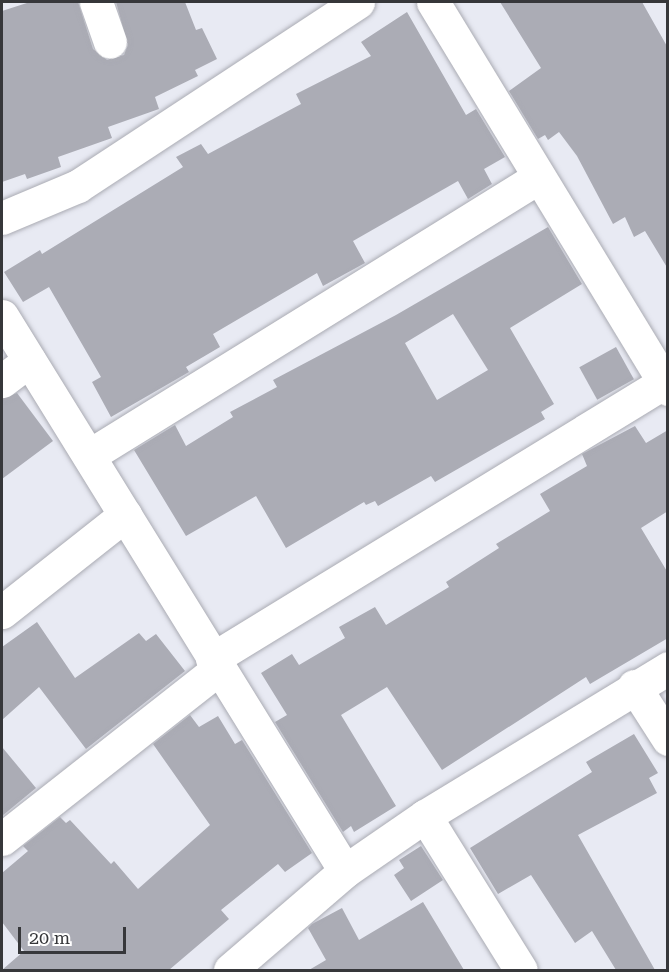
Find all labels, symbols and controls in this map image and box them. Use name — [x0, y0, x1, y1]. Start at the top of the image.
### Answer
scale bar — [21, 915, 129, 953]
text: 20 m — [29, 927, 70, 948]

